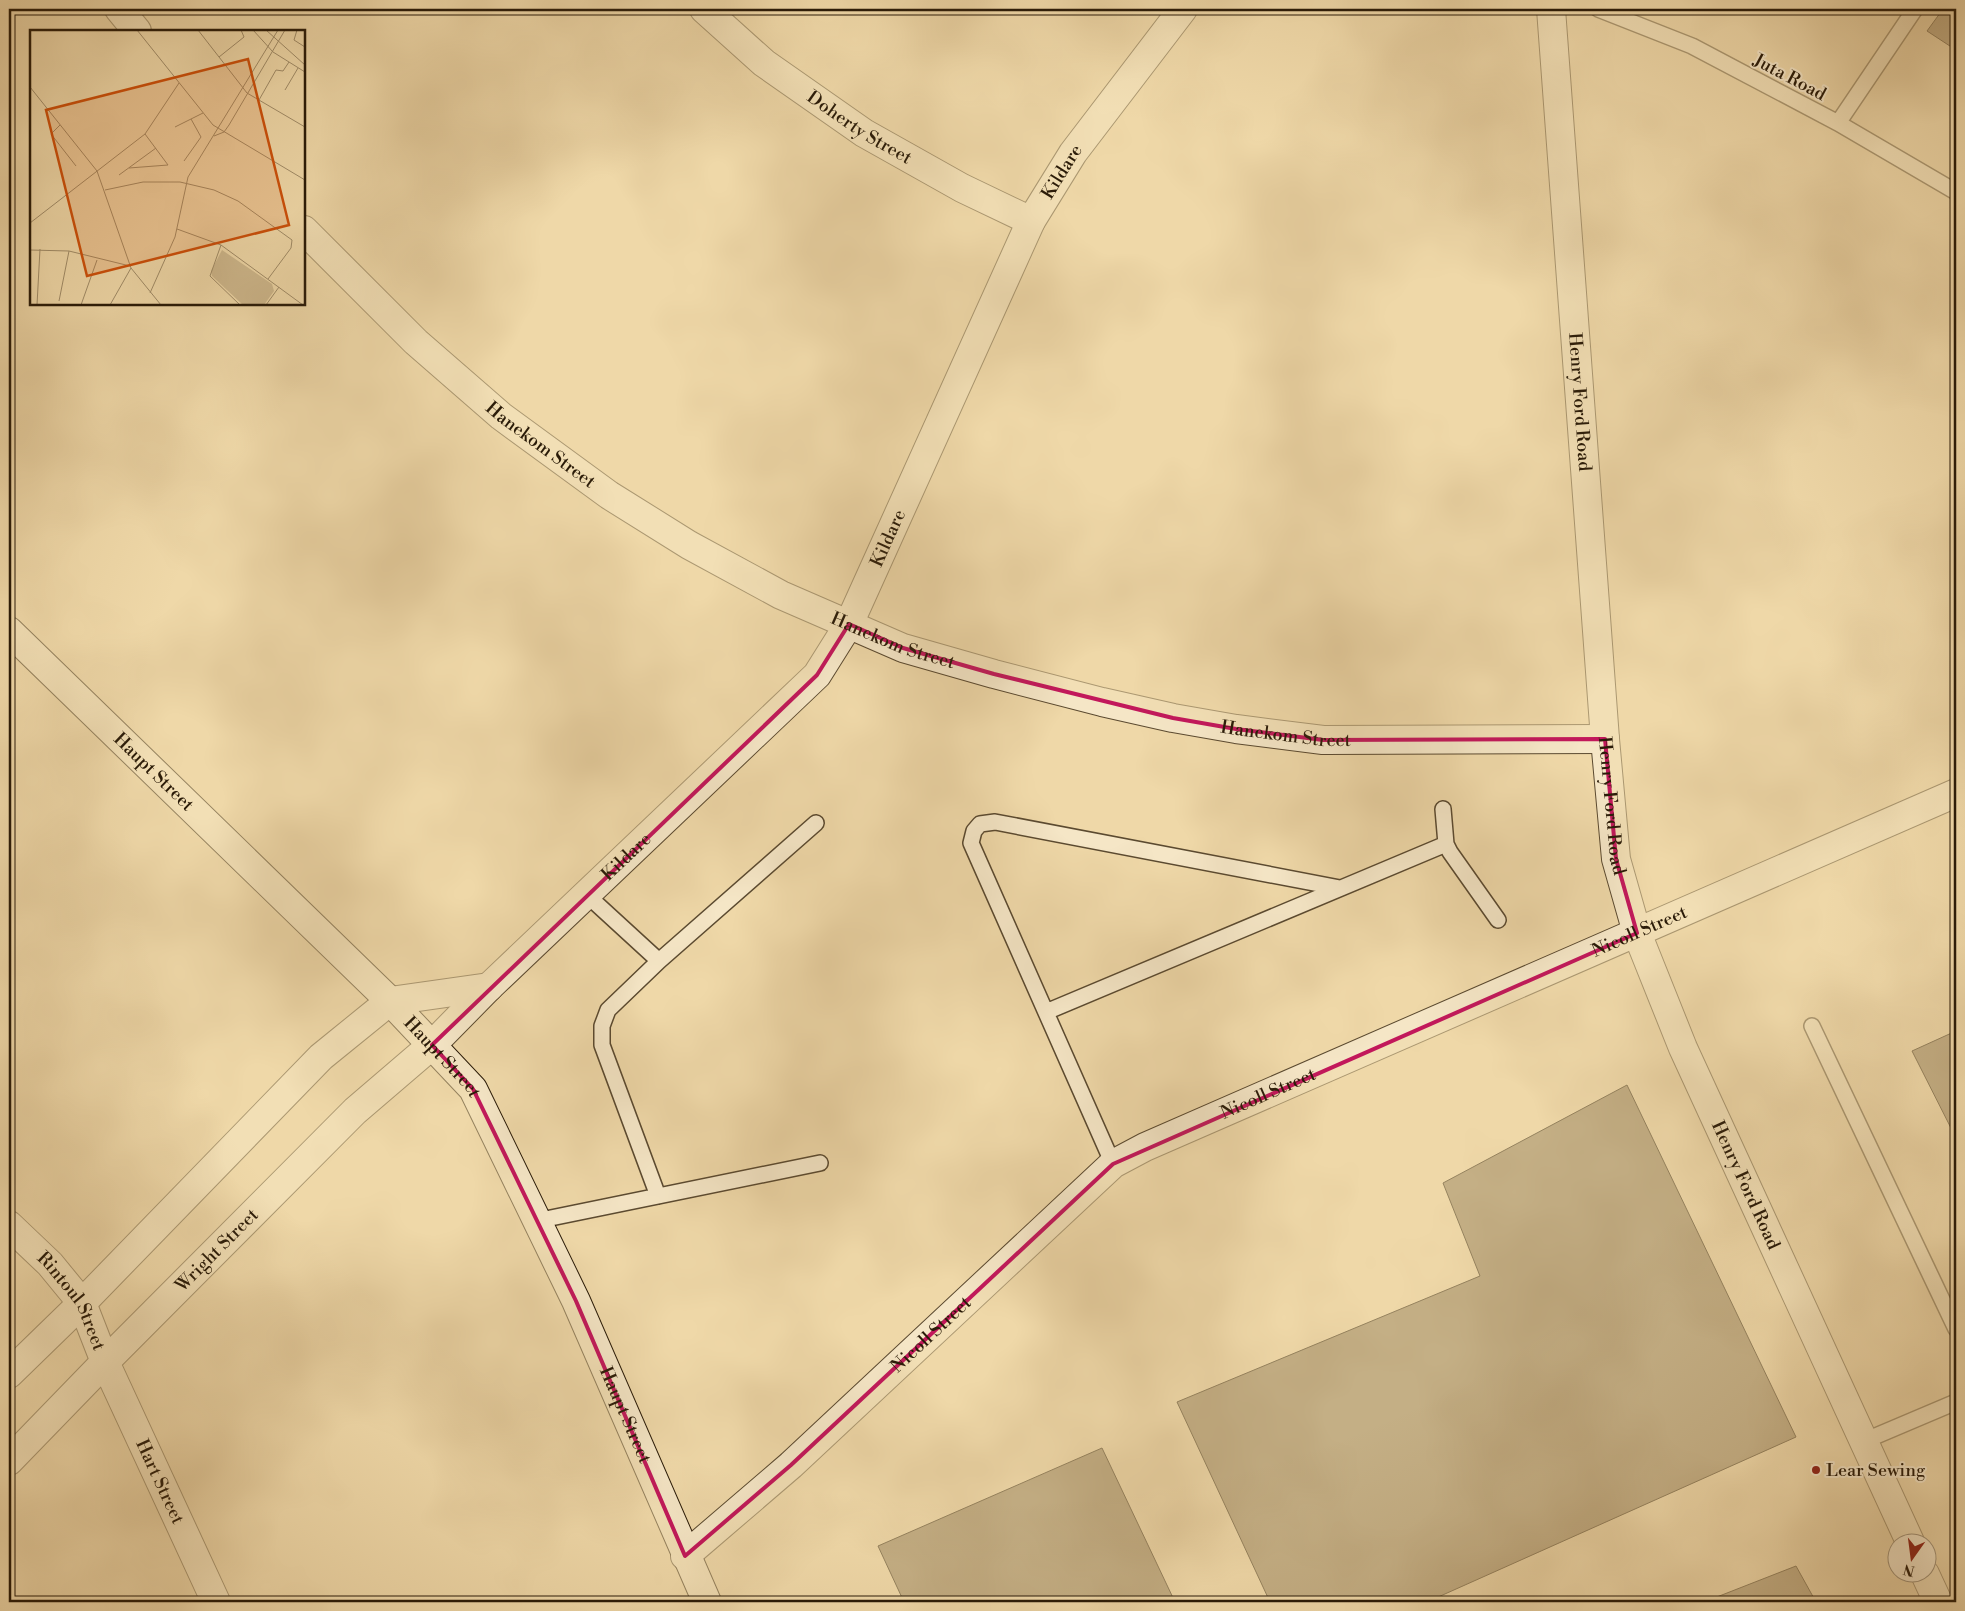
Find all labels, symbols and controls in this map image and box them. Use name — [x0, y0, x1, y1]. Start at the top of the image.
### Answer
inset map — [30, 30, 305, 305]
street label: Juta Road — [1749, 48, 1831, 107]
street label: Doherty Street — [802, 86, 916, 170]
street label: Kildare — [1036, 140, 1088, 204]
street label: Henry Ford Road — [1563, 332, 1596, 473]
street label: Hanekom Street — [481, 397, 600, 494]
street label: Kildare — [865, 506, 911, 571]
street label: Hanekom Street — [827, 607, 958, 674]
street label: Hanekom Street — [1219, 716, 1352, 752]
street label: Haupt Street — [109, 728, 199, 817]
street label: Henry Ford Road — [1593, 735, 1631, 879]
street label: Kildare — [597, 828, 656, 886]
street label: Nicoll Street — [1588, 901, 1691, 963]
street label: Haupt Street — [399, 1012, 486, 1102]
street label: Nicoll Street — [1217, 1063, 1320, 1125]
street label: Henry Ford Road — [1706, 1117, 1785, 1254]
street label: Wright Street — [170, 1203, 264, 1298]
street label: Rintoul Street — [32, 1247, 111, 1354]
street label: Nicoll Street — [886, 1291, 977, 1378]
street label: Haupt Street — [594, 1363, 657, 1468]
street label: Hart Street — [130, 1436, 190, 1528]
place label: Lear Sewing — [1826, 1459, 1926, 1482]
marker: Lear Sewing — [1810, 1464, 1822, 1476]
north arrow — [1888, 1534, 1938, 1584]
text: N — [1902, 1560, 1917, 1580]

